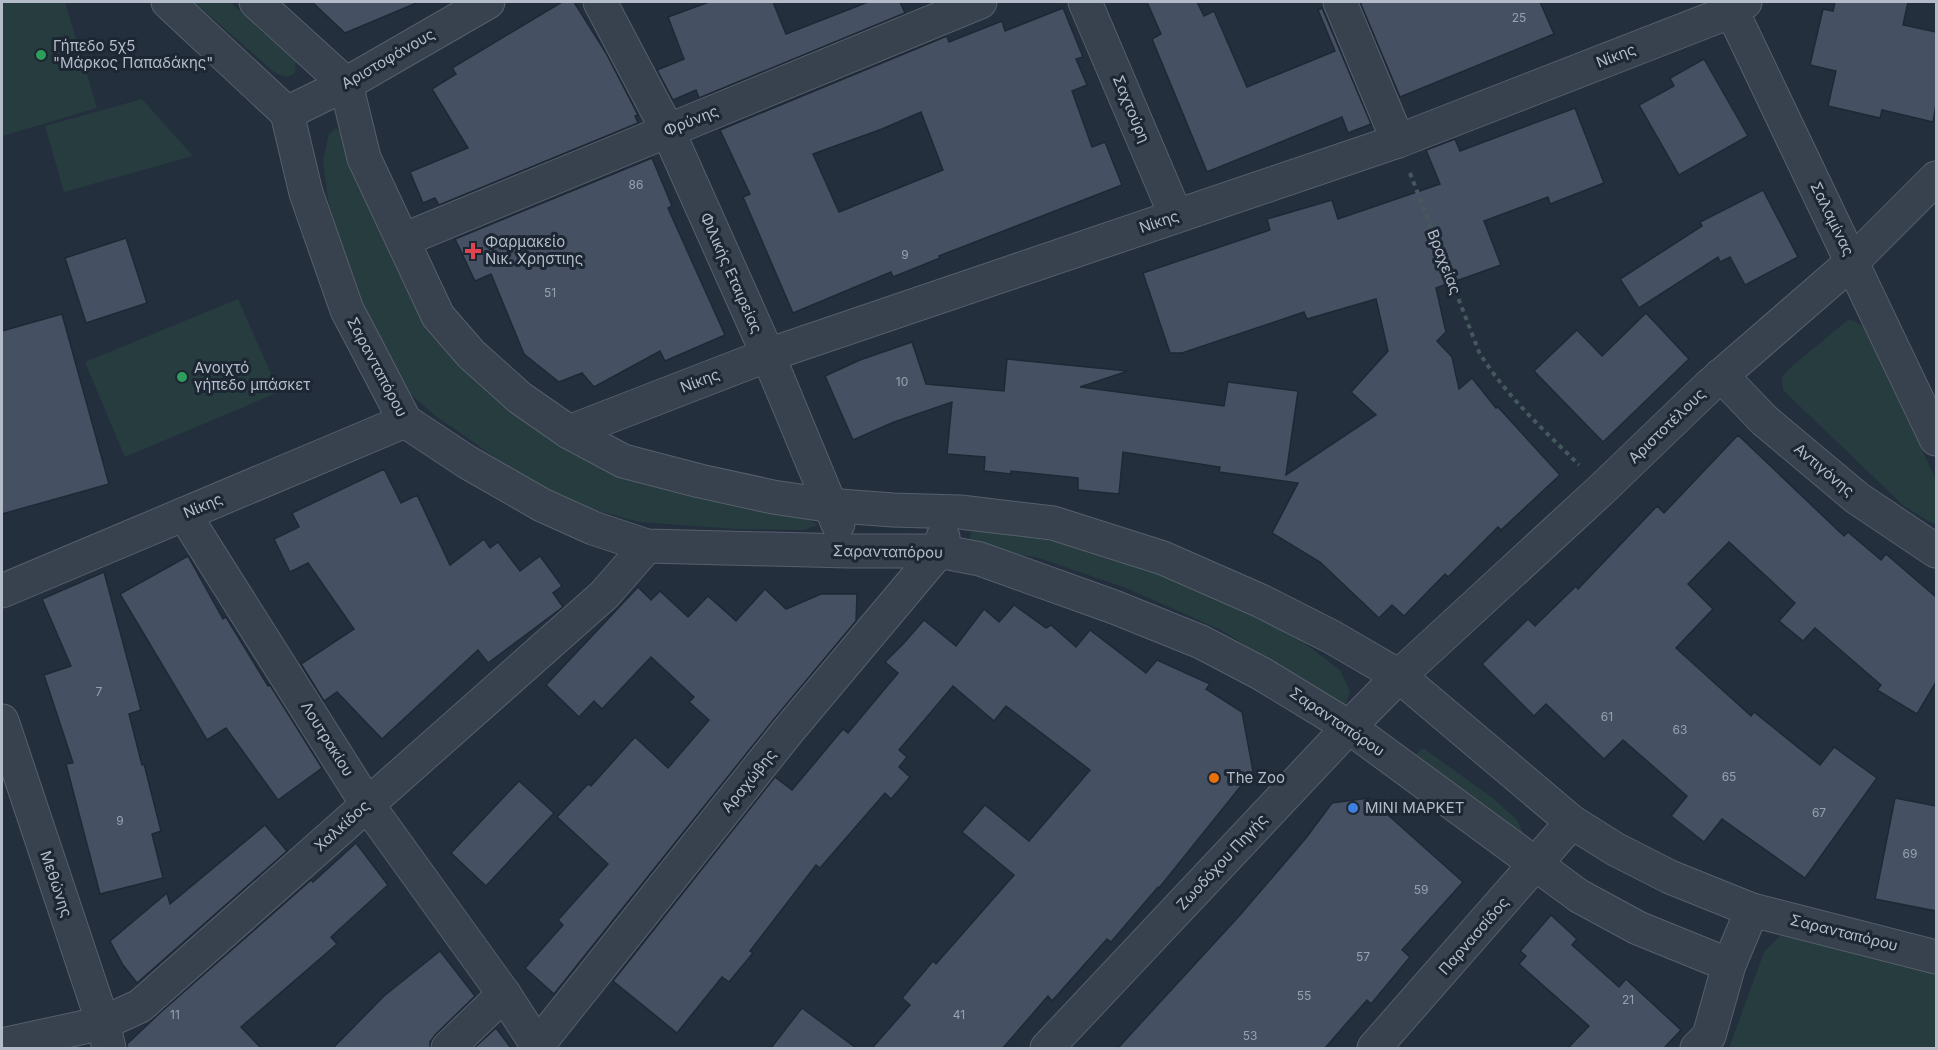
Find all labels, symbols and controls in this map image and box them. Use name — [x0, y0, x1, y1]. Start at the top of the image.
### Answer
house number: 25 — [1512, 10, 1526, 25]
street label: Αριστοφάνους — [338, 24, 438, 93]
place label: Γήπεδο 5χ5 "Μάρκος Παπαδάκης" — [53, 36, 213, 72]
street label: Νίκης — [1593, 39, 1638, 72]
marker: Γήπεδο 5χ5 "Μάρκος Παπαδάκης" — [34, 48, 48, 62]
street label: Σαχτούρη — [1109, 72, 1154, 145]
street label: Φρύνης — [661, 101, 721, 140]
house number: 86 — [629, 177, 643, 192]
street label: Σαλαμίνας — [1806, 179, 1858, 259]
street label: Νίκης — [1136, 206, 1181, 237]
street label: Φιλικής Εταιρείας — [696, 209, 767, 336]
street label: Βραχείας — [1423, 227, 1466, 297]
place label: Φαρμακείο Νικ. Χρηστιης — [485, 232, 583, 268]
marker: Φαρμακείο Νικ. Χρηστιης — [466, 244, 480, 258]
house number: 9 — [901, 247, 909, 262]
house number: 51 — [544, 285, 556, 300]
street label: Σαρανταπόρου — [343, 314, 412, 420]
place label: Ανοιχτό γήπεδο μπάσκετ — [194, 358, 310, 394]
street label: Νίκης — [677, 364, 722, 397]
marker: Ανοιχτό γήπεδο μπάσκετ — [175, 370, 189, 384]
house number: 10 — [896, 374, 908, 389]
street label: Αριστοτέλους — [1624, 384, 1709, 467]
street label: Αντιγόνης — [1790, 439, 1858, 500]
street label: Νίκης — [180, 489, 225, 522]
street label: Σαρανταπόρου — [833, 541, 943, 562]
street label: Σαρανταπόρου — [1286, 683, 1388, 760]
house number: 7 — [96, 684, 103, 699]
street label: Λουτρακίου — [297, 698, 358, 780]
house number: 61 — [1601, 709, 1613, 724]
house number: 63 — [1673, 722, 1687, 737]
street label: Αραχώβης — [717, 745, 780, 816]
place label: The Zoo — [1226, 768, 1285, 787]
house number: 65 — [1722, 769, 1736, 784]
marker: The Zoo — [1207, 771, 1221, 785]
street label: Χαλκίδος — [310, 796, 373, 855]
place label: ΜΙΝΙ ΜΑΡΚΕΤ — [1365, 798, 1464, 817]
marker: ΜΙΝΙ ΜΑΡΚΕΤ — [1346, 801, 1360, 815]
house number: 67 — [1812, 805, 1826, 820]
street label: Ζωοδόχου Πηγής — [1172, 810, 1271, 914]
house number: 9 — [116, 813, 124, 828]
house number: 69 — [1903, 846, 1917, 861]
street label: Μεθώνης — [36, 848, 77, 920]
house number: 59 — [1414, 882, 1428, 897]
street label: Παρνασσίδος — [1435, 893, 1513, 979]
street label: Σαρανταπόρου — [1788, 910, 1900, 955]
house number: 57 — [1356, 949, 1370, 964]
house number: 55 — [1297, 988, 1311, 1003]
house number: 21 — [1622, 992, 1634, 1007]
house number: 11 — [170, 1007, 180, 1022]
house number: 41 — [953, 1007, 965, 1022]
house number: 53 — [1243, 1028, 1257, 1043]

